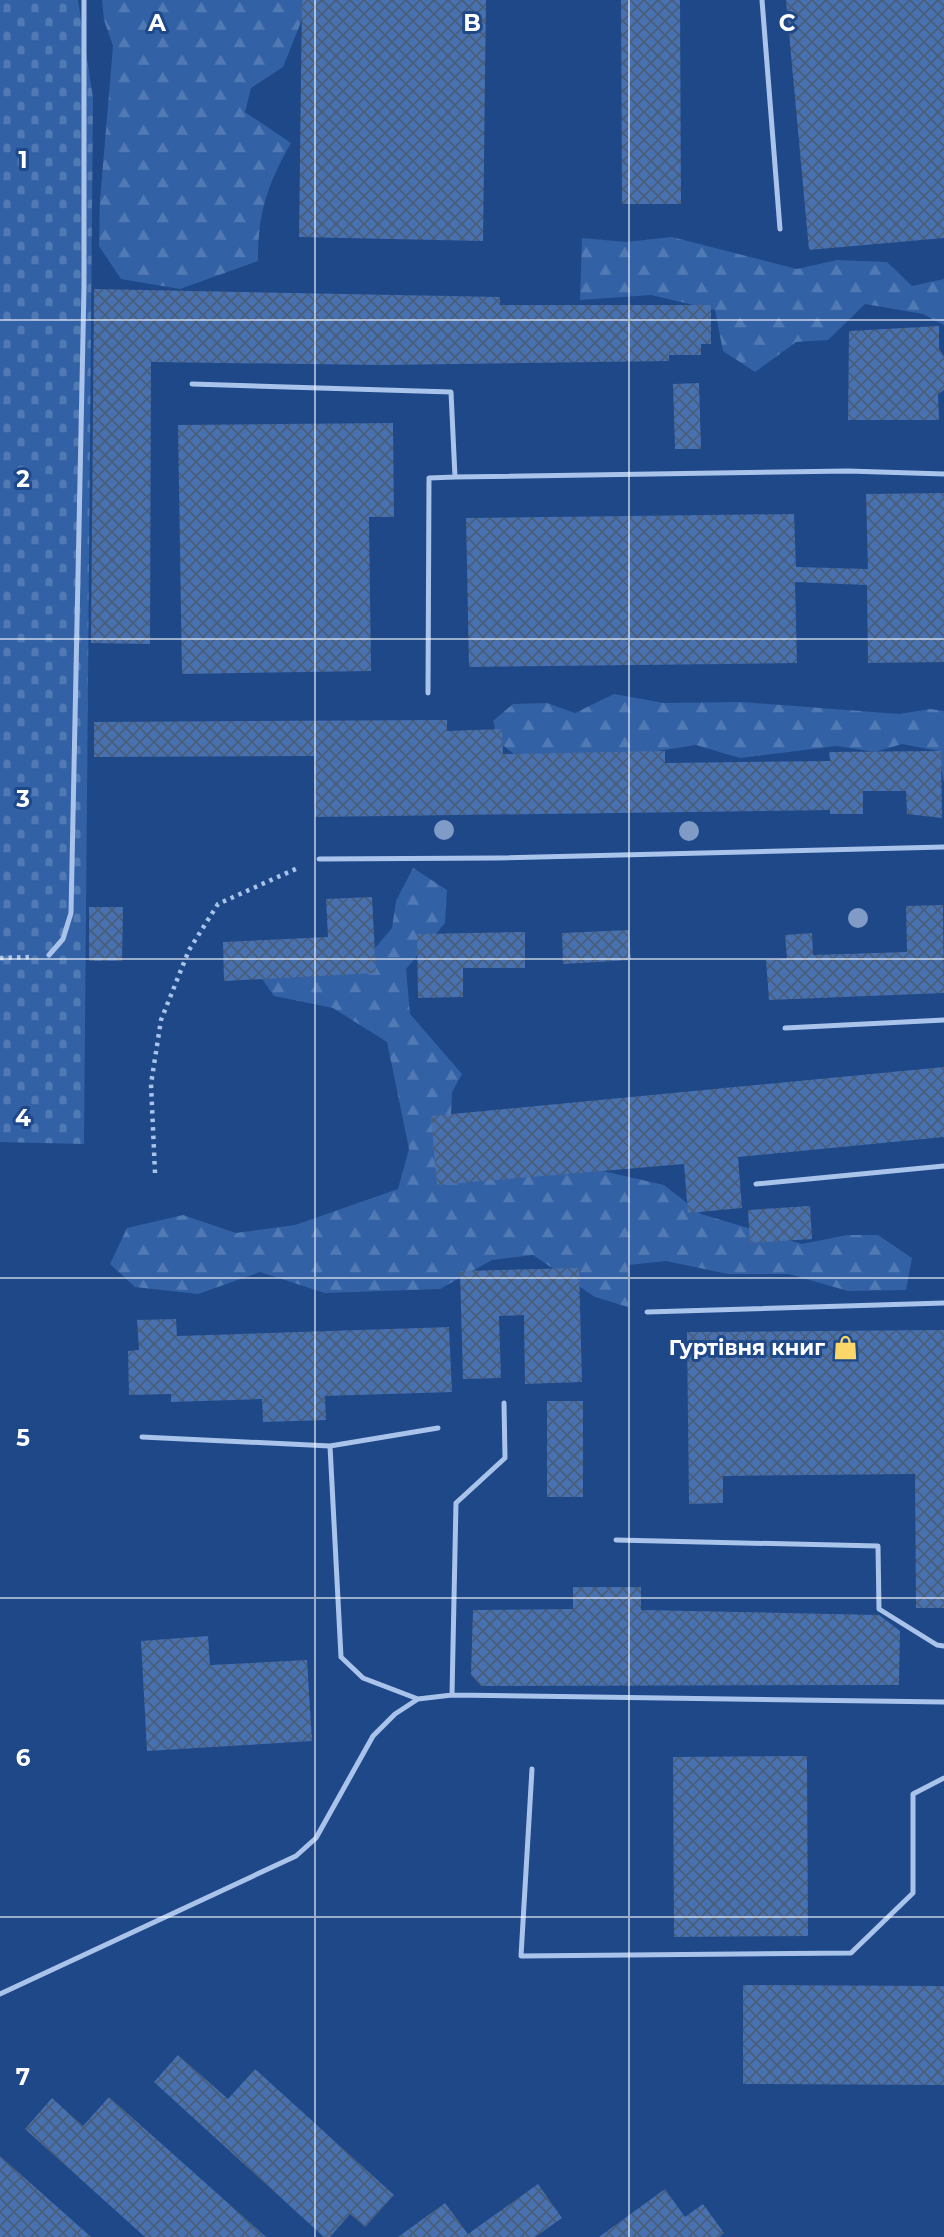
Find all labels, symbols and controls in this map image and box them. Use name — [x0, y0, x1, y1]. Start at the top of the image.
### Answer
text: A — [147, 9, 166, 37]
text: B — [463, 9, 481, 37]
text: C — [779, 9, 796, 37]
text: 1 — [18, 146, 28, 174]
text: 2 — [16, 465, 30, 493]
text: 3 — [15, 785, 30, 813]
text: 4 — [15, 1104, 31, 1132]
shop icon: Гуртівня книг — [831, 1334, 859, 1362]
place label: Гуртівня книг — [669, 1335, 825, 1360]
text: 5 — [16, 1424, 30, 1452]
text: 6 — [16, 1744, 31, 1772]
text: 7 — [16, 2063, 30, 2091]

